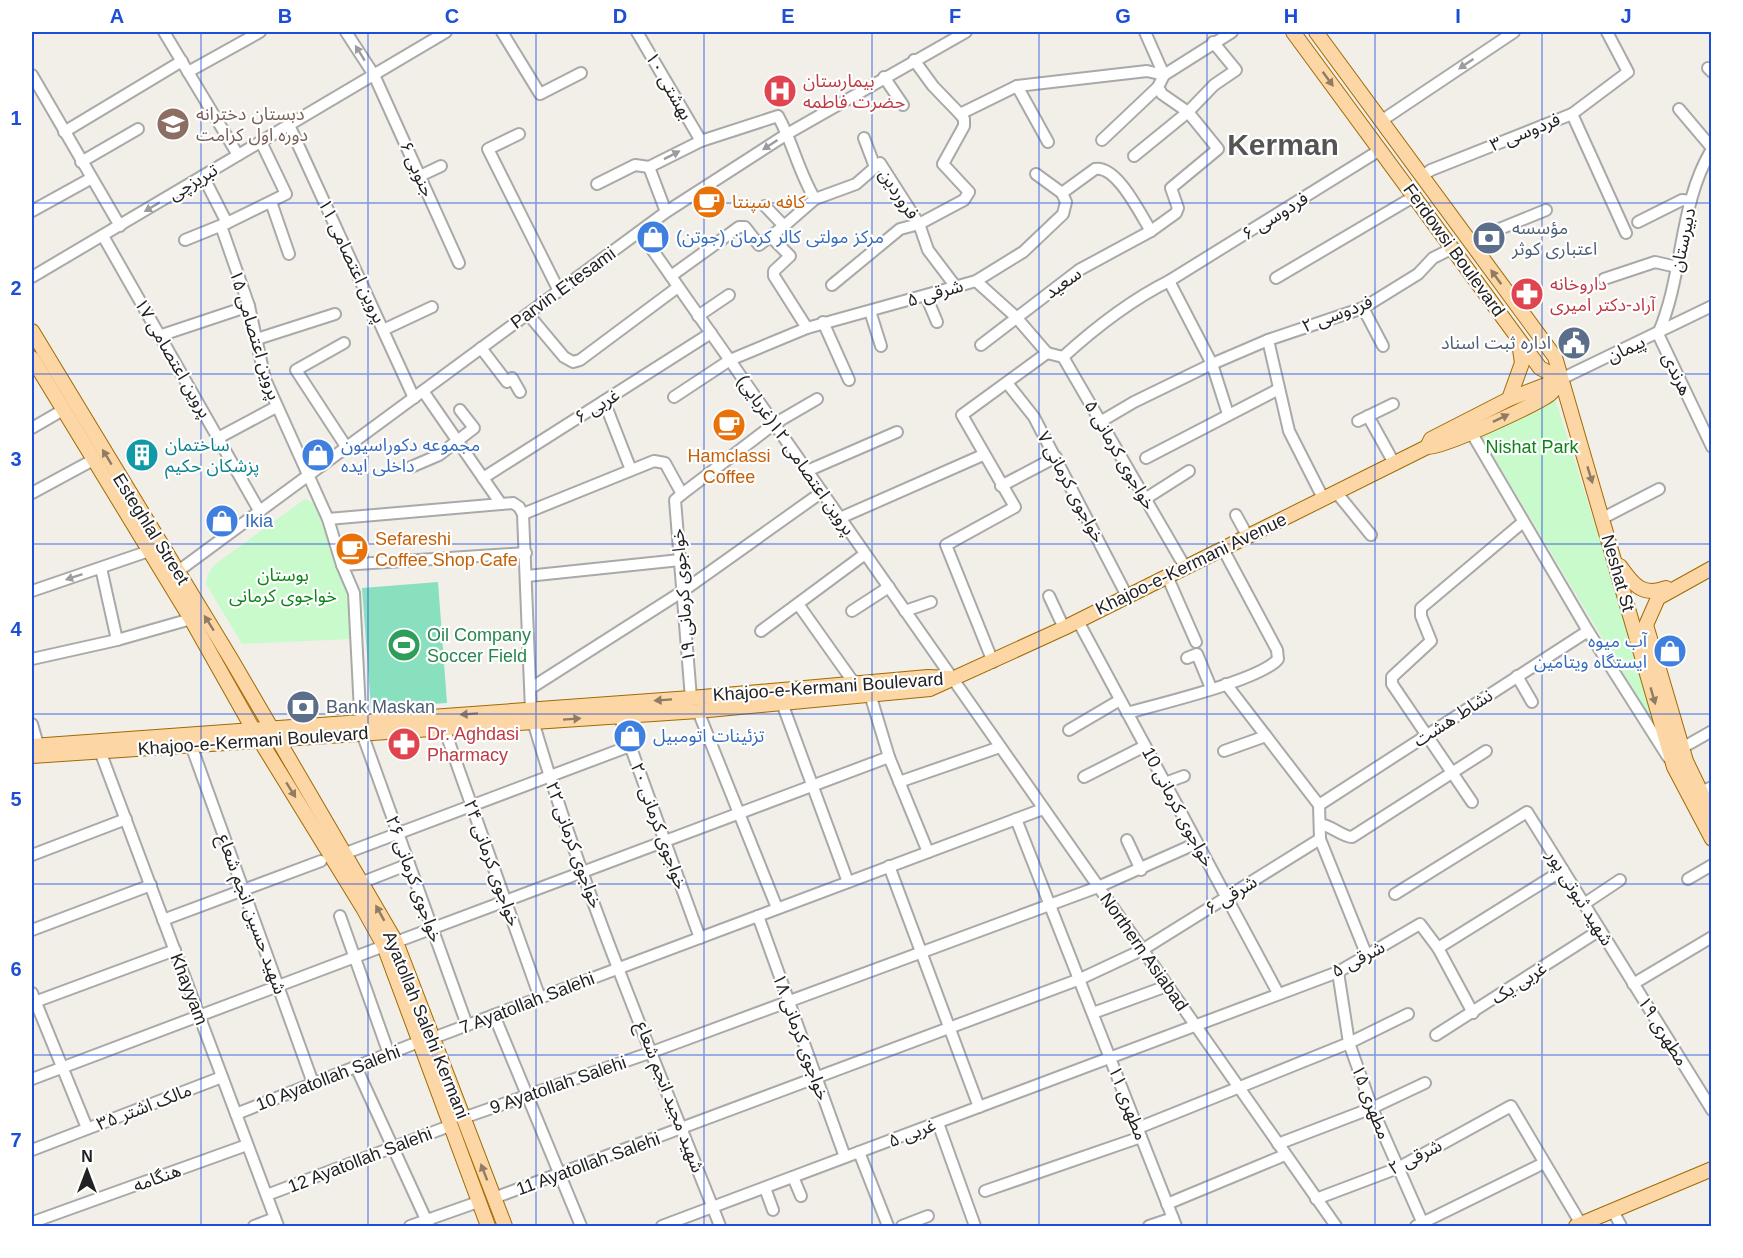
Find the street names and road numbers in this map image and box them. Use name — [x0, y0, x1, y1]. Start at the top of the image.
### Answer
street label: بهشتی ۱۰ — [641, 49, 696, 124]
street label: فردوسی ۳ — [1487, 109, 1563, 156]
street label: جنوبی ۶ — [395, 138, 438, 200]
street label: تبریزچی — [165, 160, 222, 205]
street label: فروردین — [874, 165, 923, 224]
street label: Ferdowsi Boulevard — [1399, 180, 1509, 320]
street label: فردوسی ۶ — [1238, 188, 1312, 245]
street label: پروین اعتصامی ۱۱ — [313, 196, 390, 327]
street label: دبیرستان — [1666, 206, 1701, 274]
street label: Parvin E'tesami — [507, 243, 619, 333]
street label: سعید — [1041, 263, 1085, 303]
street label: پروین اعتصامی ۱۵ — [225, 268, 284, 403]
street label: شرقی ۵ — [905, 275, 966, 311]
street label: فردوسی ۲ — [1299, 291, 1375, 338]
street label: پروین اعتصامی ۱۷ — [130, 295, 215, 422]
street label: پیمان — [1604, 331, 1649, 368]
street label: هرندی — [1658, 349, 1696, 399]
street label: پروین اعتصامی ۱۲(غربایی) — [732, 371, 859, 540]
street label: غربی ۶ — [571, 385, 624, 428]
street label: خواجوی کرمانی ۵ — [1080, 397, 1159, 514]
street label: خواجوی کرمانی ۷ — [1032, 428, 1109, 546]
street label: Esteghlal Street — [109, 470, 193, 588]
street label: Khajoo-e-Kermani Avenue — [1092, 509, 1290, 619]
street label: خواجوی کرمانی ۱۹ — [667, 528, 700, 662]
street label: Neshat St — [1597, 532, 1639, 614]
street label: Khajoo-e-Kermani Boulevard — [712, 669, 944, 705]
street label: نشاط هشت — [1410, 685, 1496, 751]
street label: Khajoo-e-Kermani Boulevard — [137, 723, 369, 759]
street label: خواجوی کرمانی 10 — [1137, 744, 1218, 871]
street label: خواجوی کرمانی ۲۰ — [626, 760, 691, 892]
street label: خواجوی کرمانی ۲۲ — [541, 779, 606, 911]
street label: خواجوی کرمانی ۲۴ — [459, 797, 524, 929]
street label: خواجوی کرمانی ۲۶ — [381, 813, 446, 945]
street label: شهید حسین انجم شعاع — [210, 831, 290, 998]
street label: شهید ثبوتی پور — [1541, 846, 1617, 950]
street label: شرقی ۶ — [1201, 871, 1261, 920]
street label: Northern Asiabad — [1096, 889, 1192, 1015]
street label: Ayatollah Salehi Kermani — [379, 928, 473, 1122]
street label: شرقی ۵ — [1328, 937, 1388, 982]
street label: Khayyam — [166, 950, 212, 1028]
street label: غربی یک — [1488, 958, 1551, 1009]
street label: 7 Ayatollah Salehi — [457, 968, 597, 1038]
street label: خواجوی کرمانی ۱۸ — [768, 971, 833, 1103]
street label: مطهری ۱۹ — [1633, 993, 1692, 1070]
street label: شهید مجید انجم شعاع — [628, 1019, 708, 1177]
street label: 10 Ayatollah Salehi — [253, 1041, 403, 1115]
street label: 9 Ayatollah Salehi — [487, 1052, 629, 1118]
street label: مطهری ۱۵ — [1347, 1062, 1394, 1142]
street label: مطهری ۱۱ — [1104, 1063, 1151, 1143]
street label: ۳۵ مالک اشتر — [94, 1080, 195, 1135]
street label: ۵ غربی — [886, 1115, 939, 1152]
street label: 12 Ayatollah Salehi — [285, 1123, 435, 1197]
street label: 11 Ayatollah Salehi — [513, 1129, 663, 1199]
street label: شرقی ۲ — [1385, 1135, 1446, 1180]
street label: هنگامه — [131, 1160, 183, 1196]

